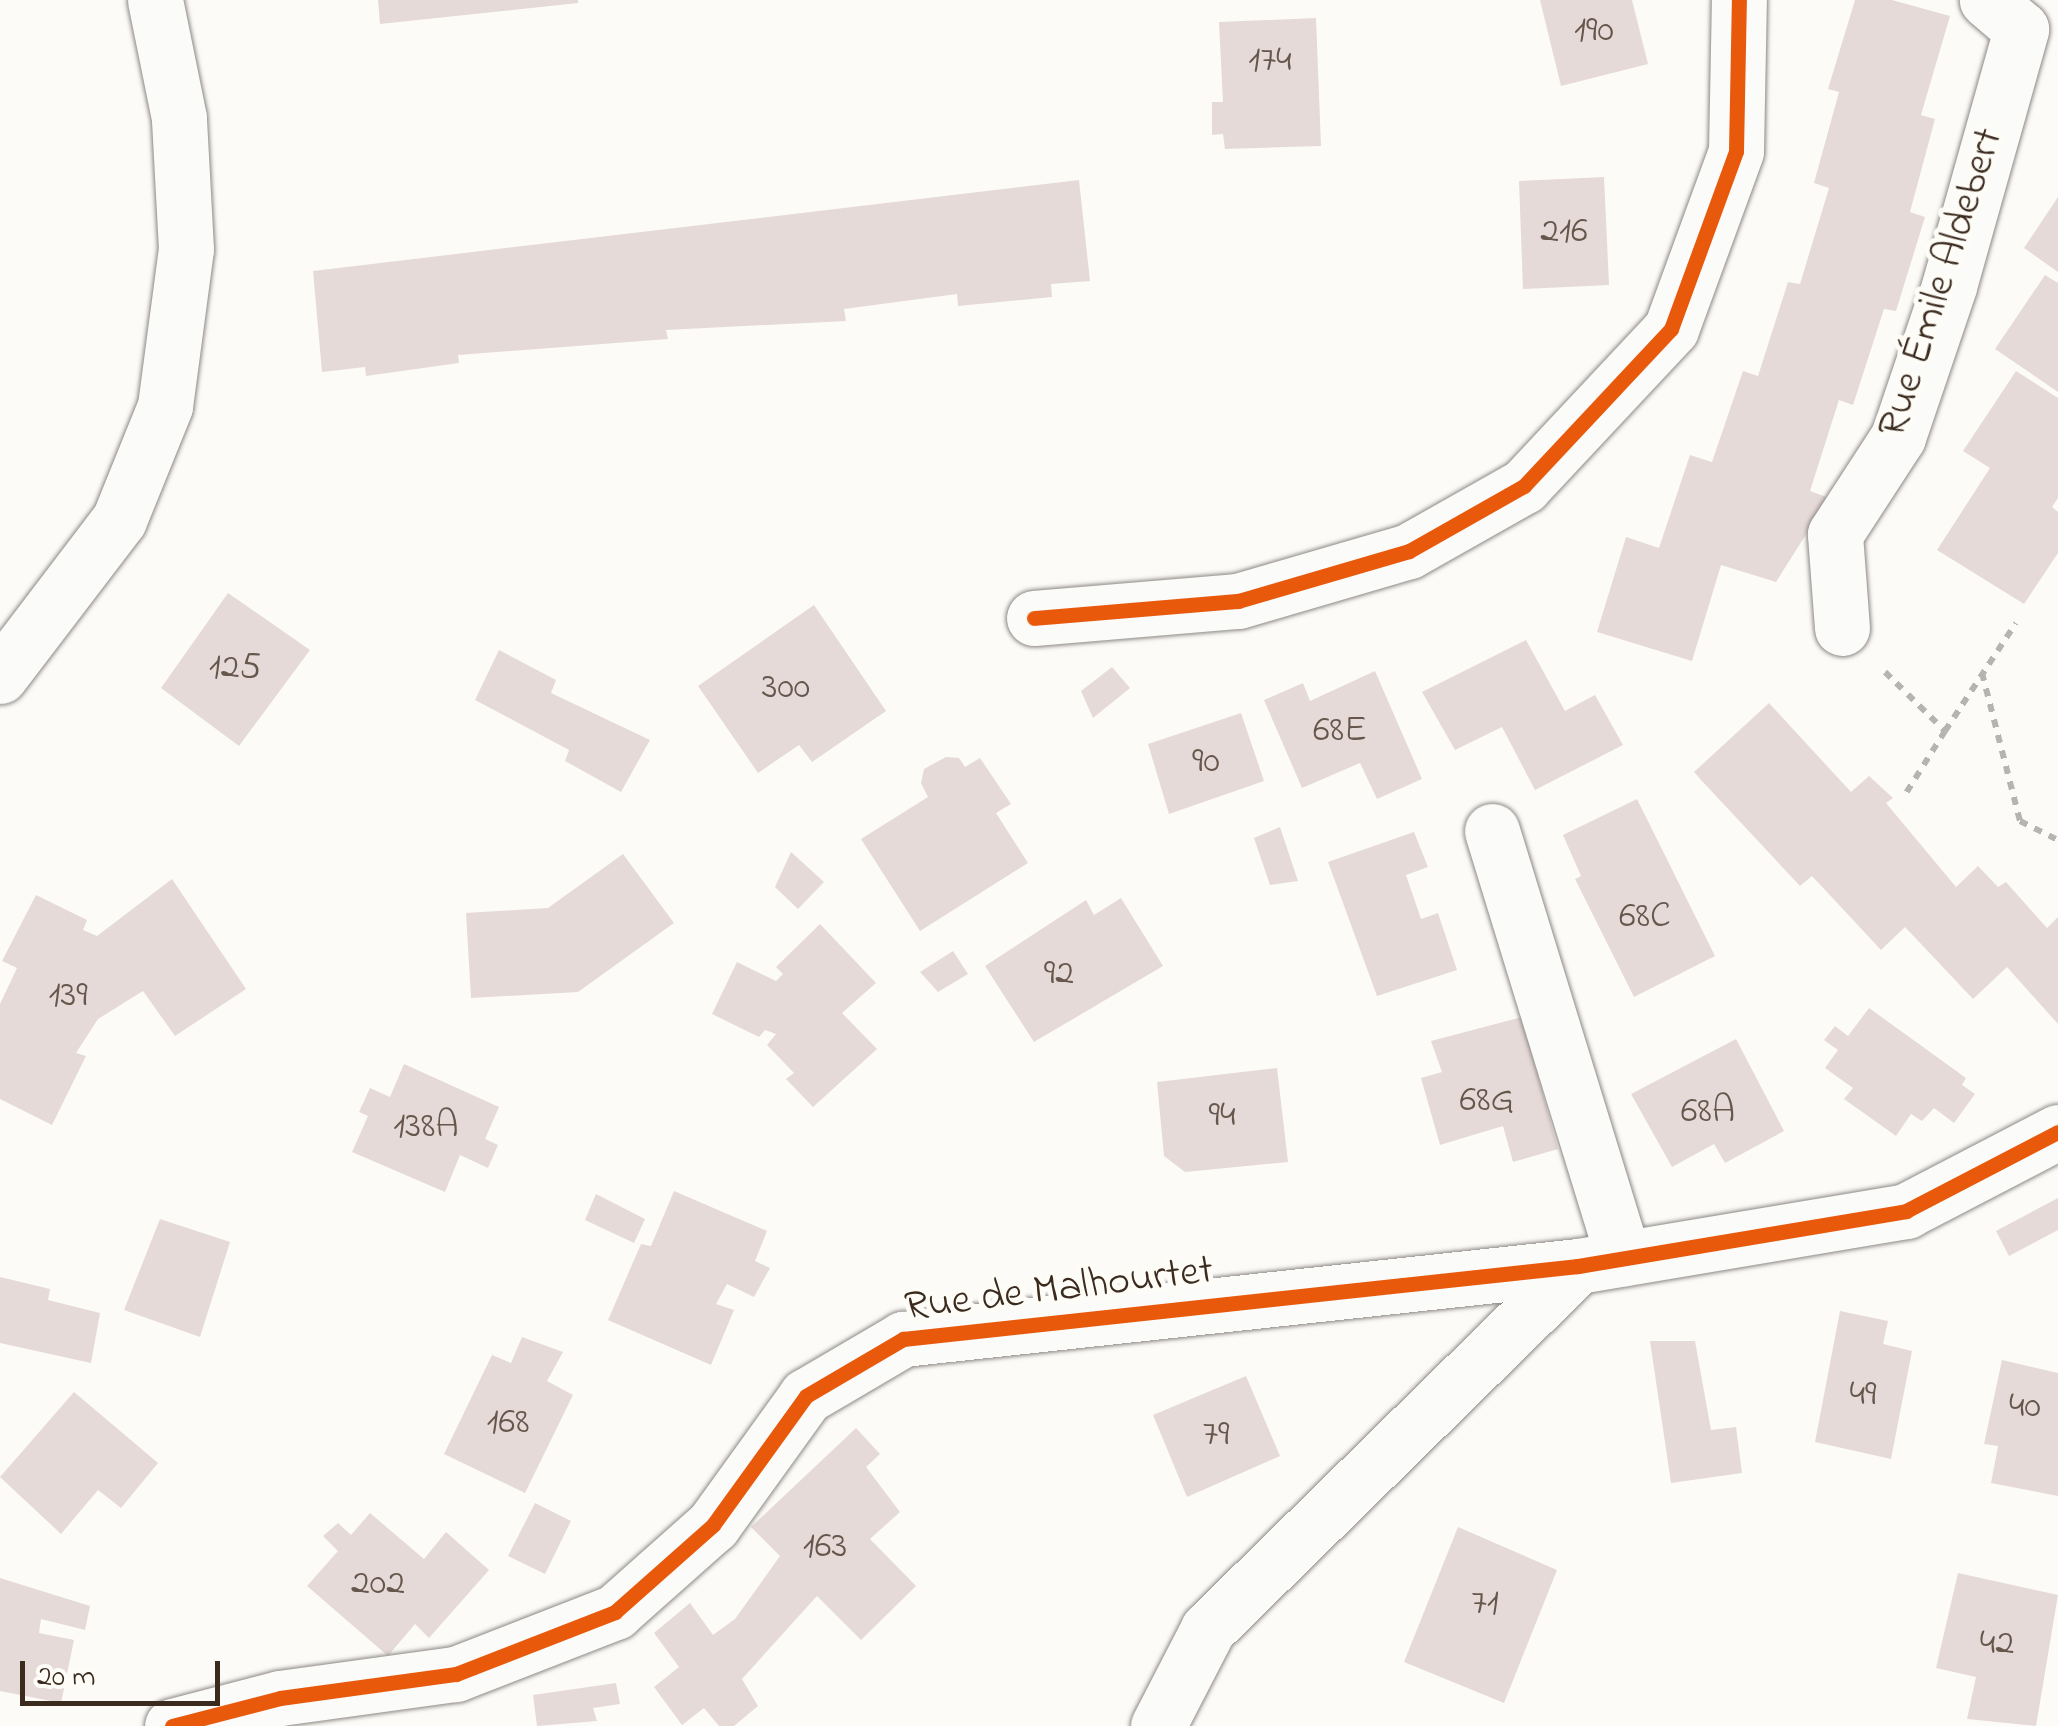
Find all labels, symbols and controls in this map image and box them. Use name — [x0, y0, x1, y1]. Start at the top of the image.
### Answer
house number: 190 — [1574, 9, 1614, 55]
house number: 174 — [1248, 39, 1292, 85]
street label: Rue Émile Aldebert — [1868, 122, 2016, 444]
house number: 216 — [1540, 210, 1588, 256]
house number: 125 — [209, 646, 261, 692]
house number: 300 — [762, 666, 810, 712]
house number: 68E — [1313, 709, 1367, 755]
house number: 90 — [1192, 740, 1220, 786]
house number: 68C — [1619, 895, 1671, 941]
house number: 92 — [1044, 952, 1074, 998]
house number: 139 — [48, 974, 88, 1020]
house number: 68G — [1460, 1079, 1514, 1125]
house number: 68A — [1681, 1090, 1735, 1136]
house number: 94 — [1208, 1094, 1236, 1140]
house number: 138A — [393, 1105, 459, 1151]
street label: Rue de Malhourtet — [902, 1246, 1216, 1334]
house number: 49 — [1849, 1373, 1877, 1419]
house number: 40 — [2009, 1385, 2041, 1431]
house number: 168 — [486, 1401, 530, 1447]
house number: 79 — [1202, 1413, 1230, 1459]
house number: 163 — [803, 1525, 847, 1571]
house number: 202 — [351, 1562, 405, 1608]
house number: 71 — [1471, 1582, 1499, 1628]
house number: 42 — [1980, 1622, 2014, 1668]
scale bar — [25, 1641, 225, 1703]
text: 20 m — [37, 1656, 96, 1700]

